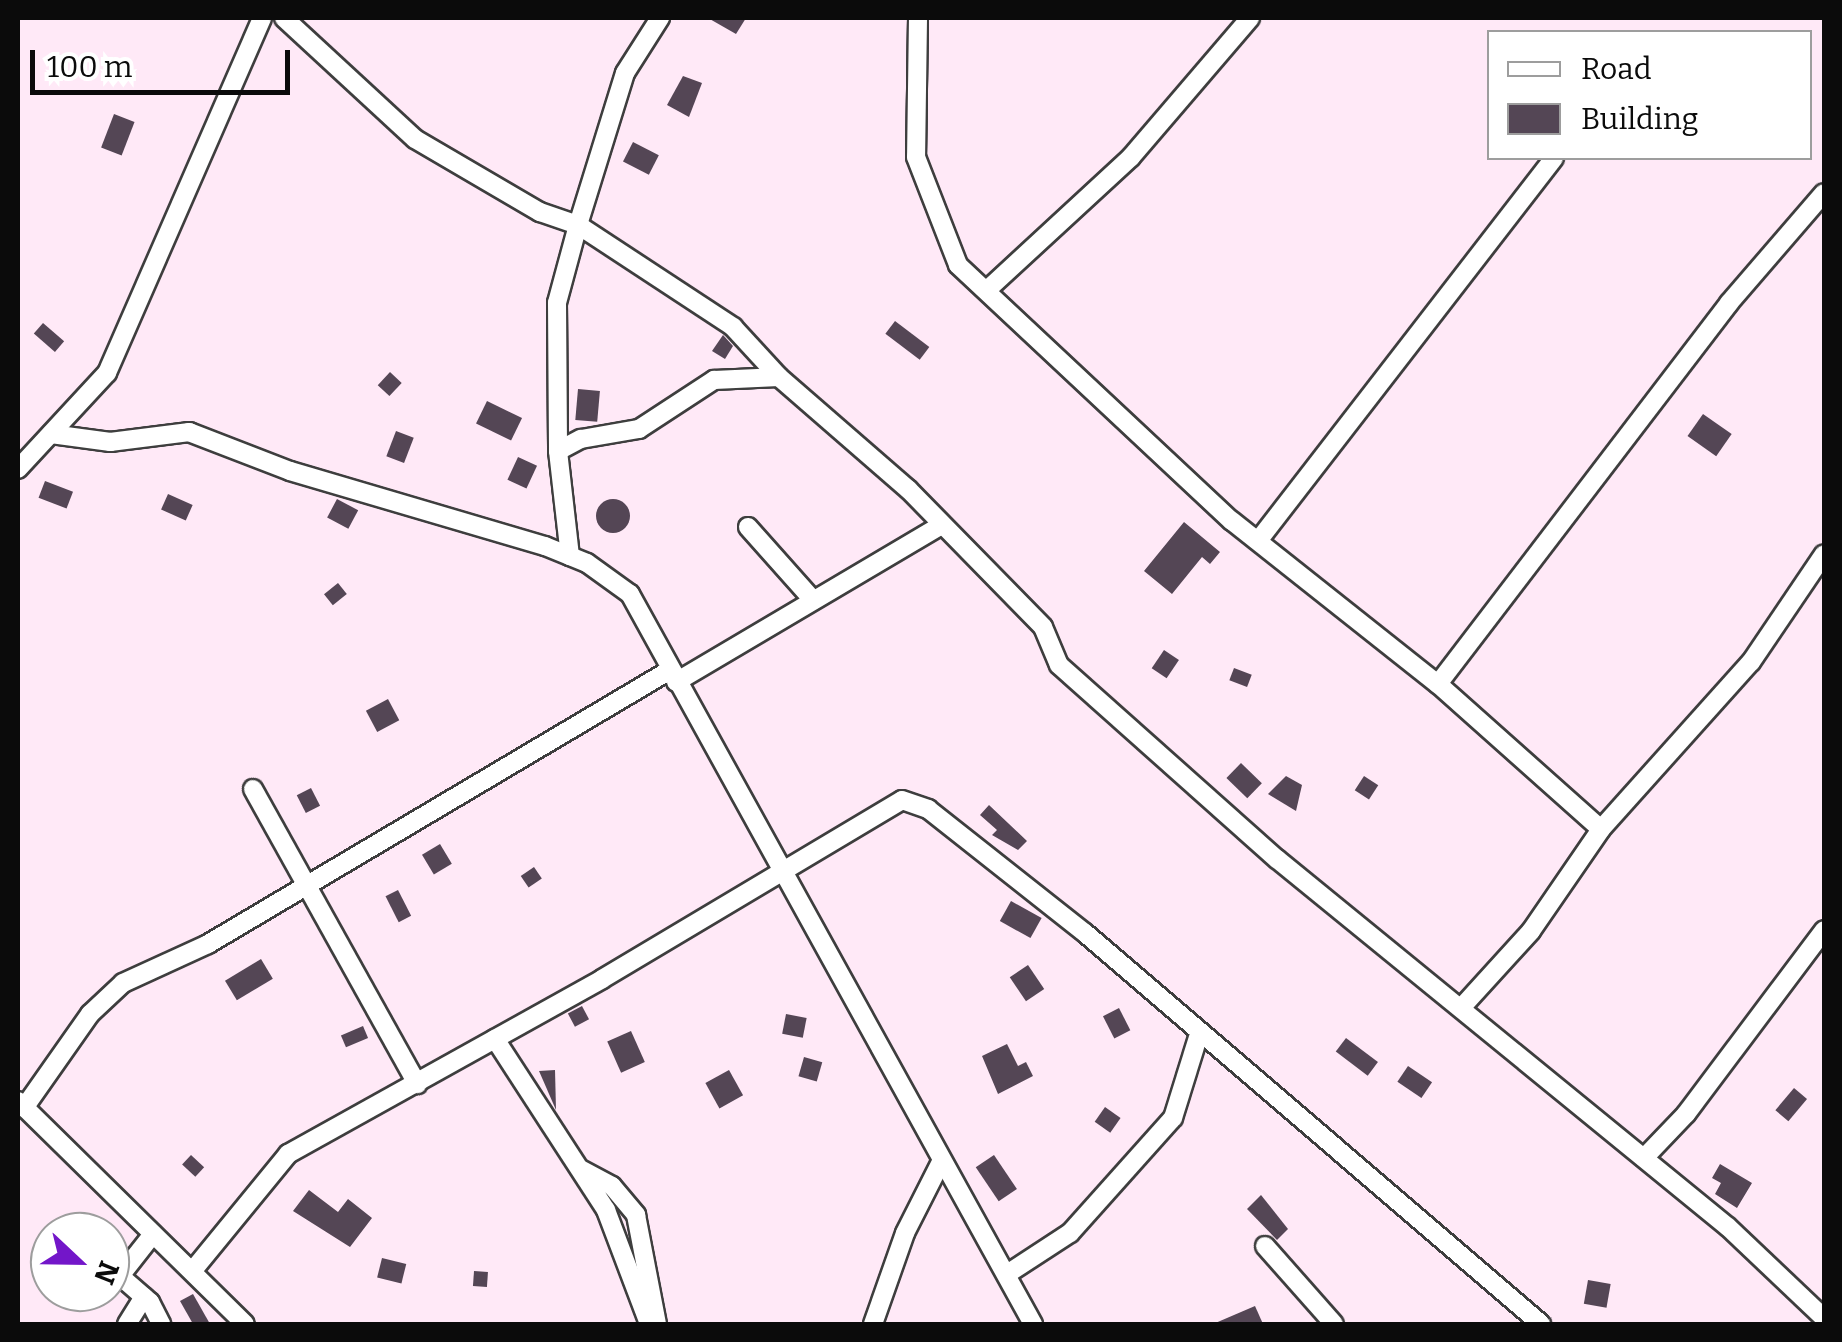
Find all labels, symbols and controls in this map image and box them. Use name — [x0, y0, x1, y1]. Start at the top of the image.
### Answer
scale bar — [35, 30, 295, 92]
legend — [1487, 30, 1812, 160]
text: 100 m — [47, 49, 132, 85]
text: Road — [1581, 51, 1652, 87]
text: Building — [1581, 101, 1699, 137]
north arrow — [30, 1212, 130, 1312]
text: N — [87, 1256, 126, 1289]

